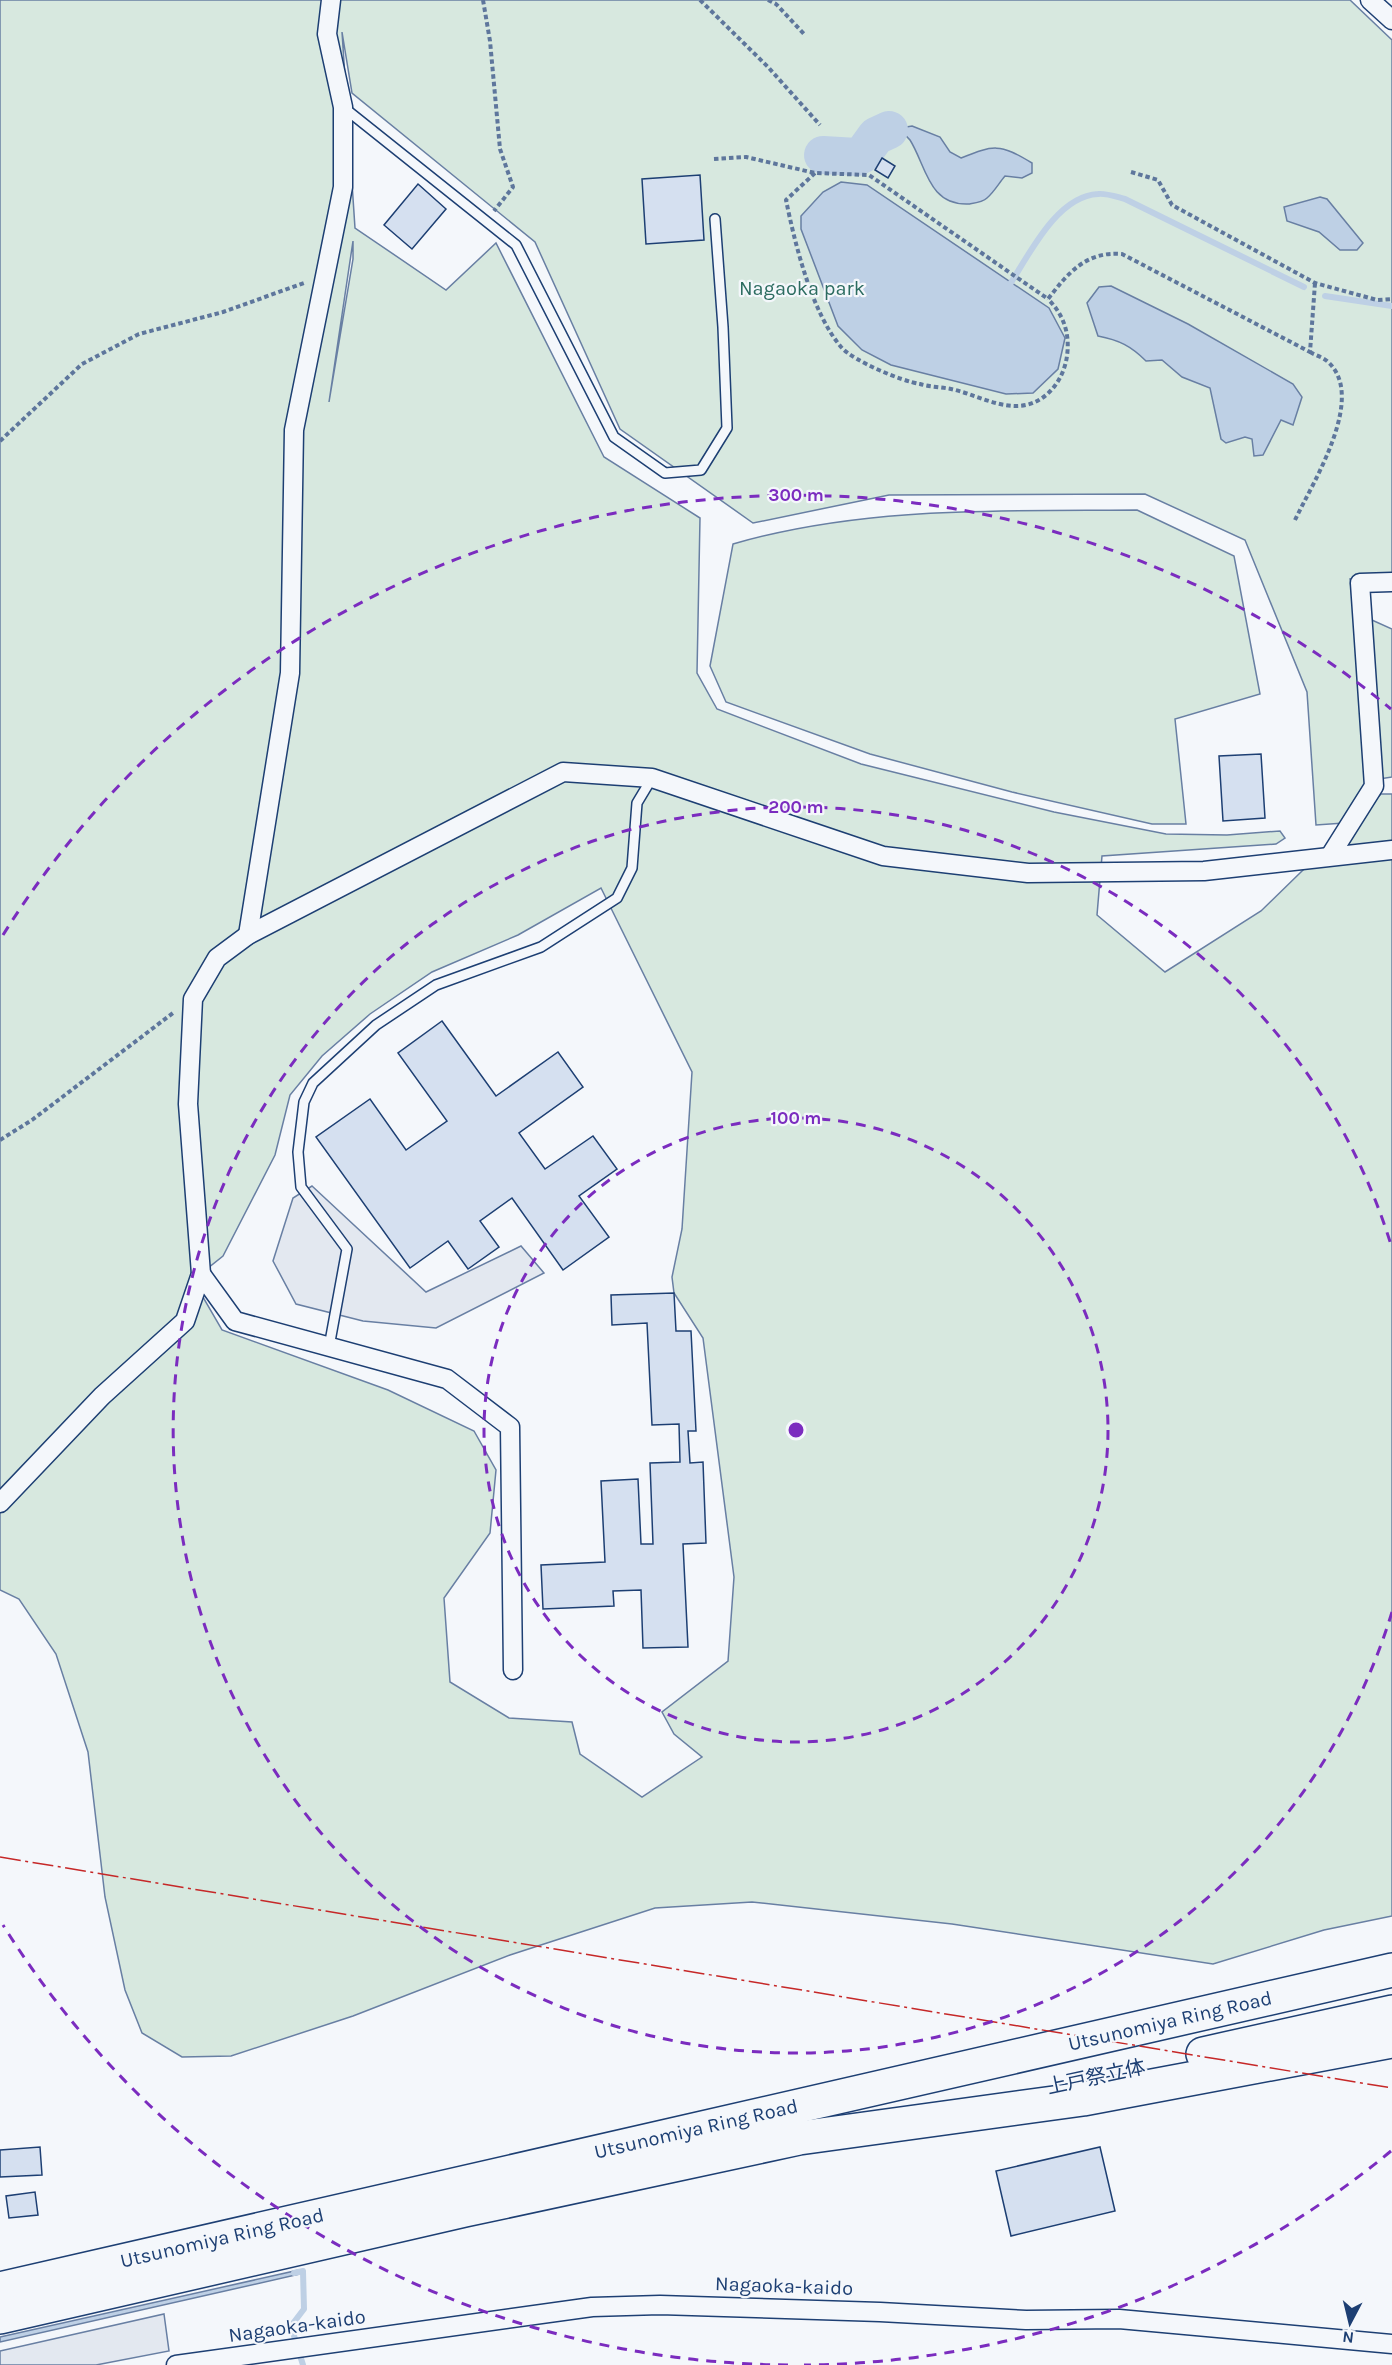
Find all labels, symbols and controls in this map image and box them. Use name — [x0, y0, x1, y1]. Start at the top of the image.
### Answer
park label: Nagaoka park — [739, 277, 865, 300]
text: 300 m — [768, 484, 824, 506]
text: 200 m — [768, 796, 824, 818]
text: 100 m — [771, 1107, 821, 1129]
centre of rings — [786, 1420, 806, 1440]
street label: Utsunomiya Ring Road — [1066, 1986, 1274, 2056]
street label: 上戸祭立体 — [1045, 2055, 1147, 2099]
street label: Utsunomiya Ring Road — [592, 2094, 800, 2164]
street label: Utsunomiya Ring Road — [118, 2203, 326, 2273]
street label: Nagaoka-kaido — [715, 2272, 853, 2300]
north arrow — [1320, 2293, 1380, 2353]
street label: Nagaoka-kaido — [227, 2305, 367, 2347]
text: N — [1341, 2327, 1355, 2348]

